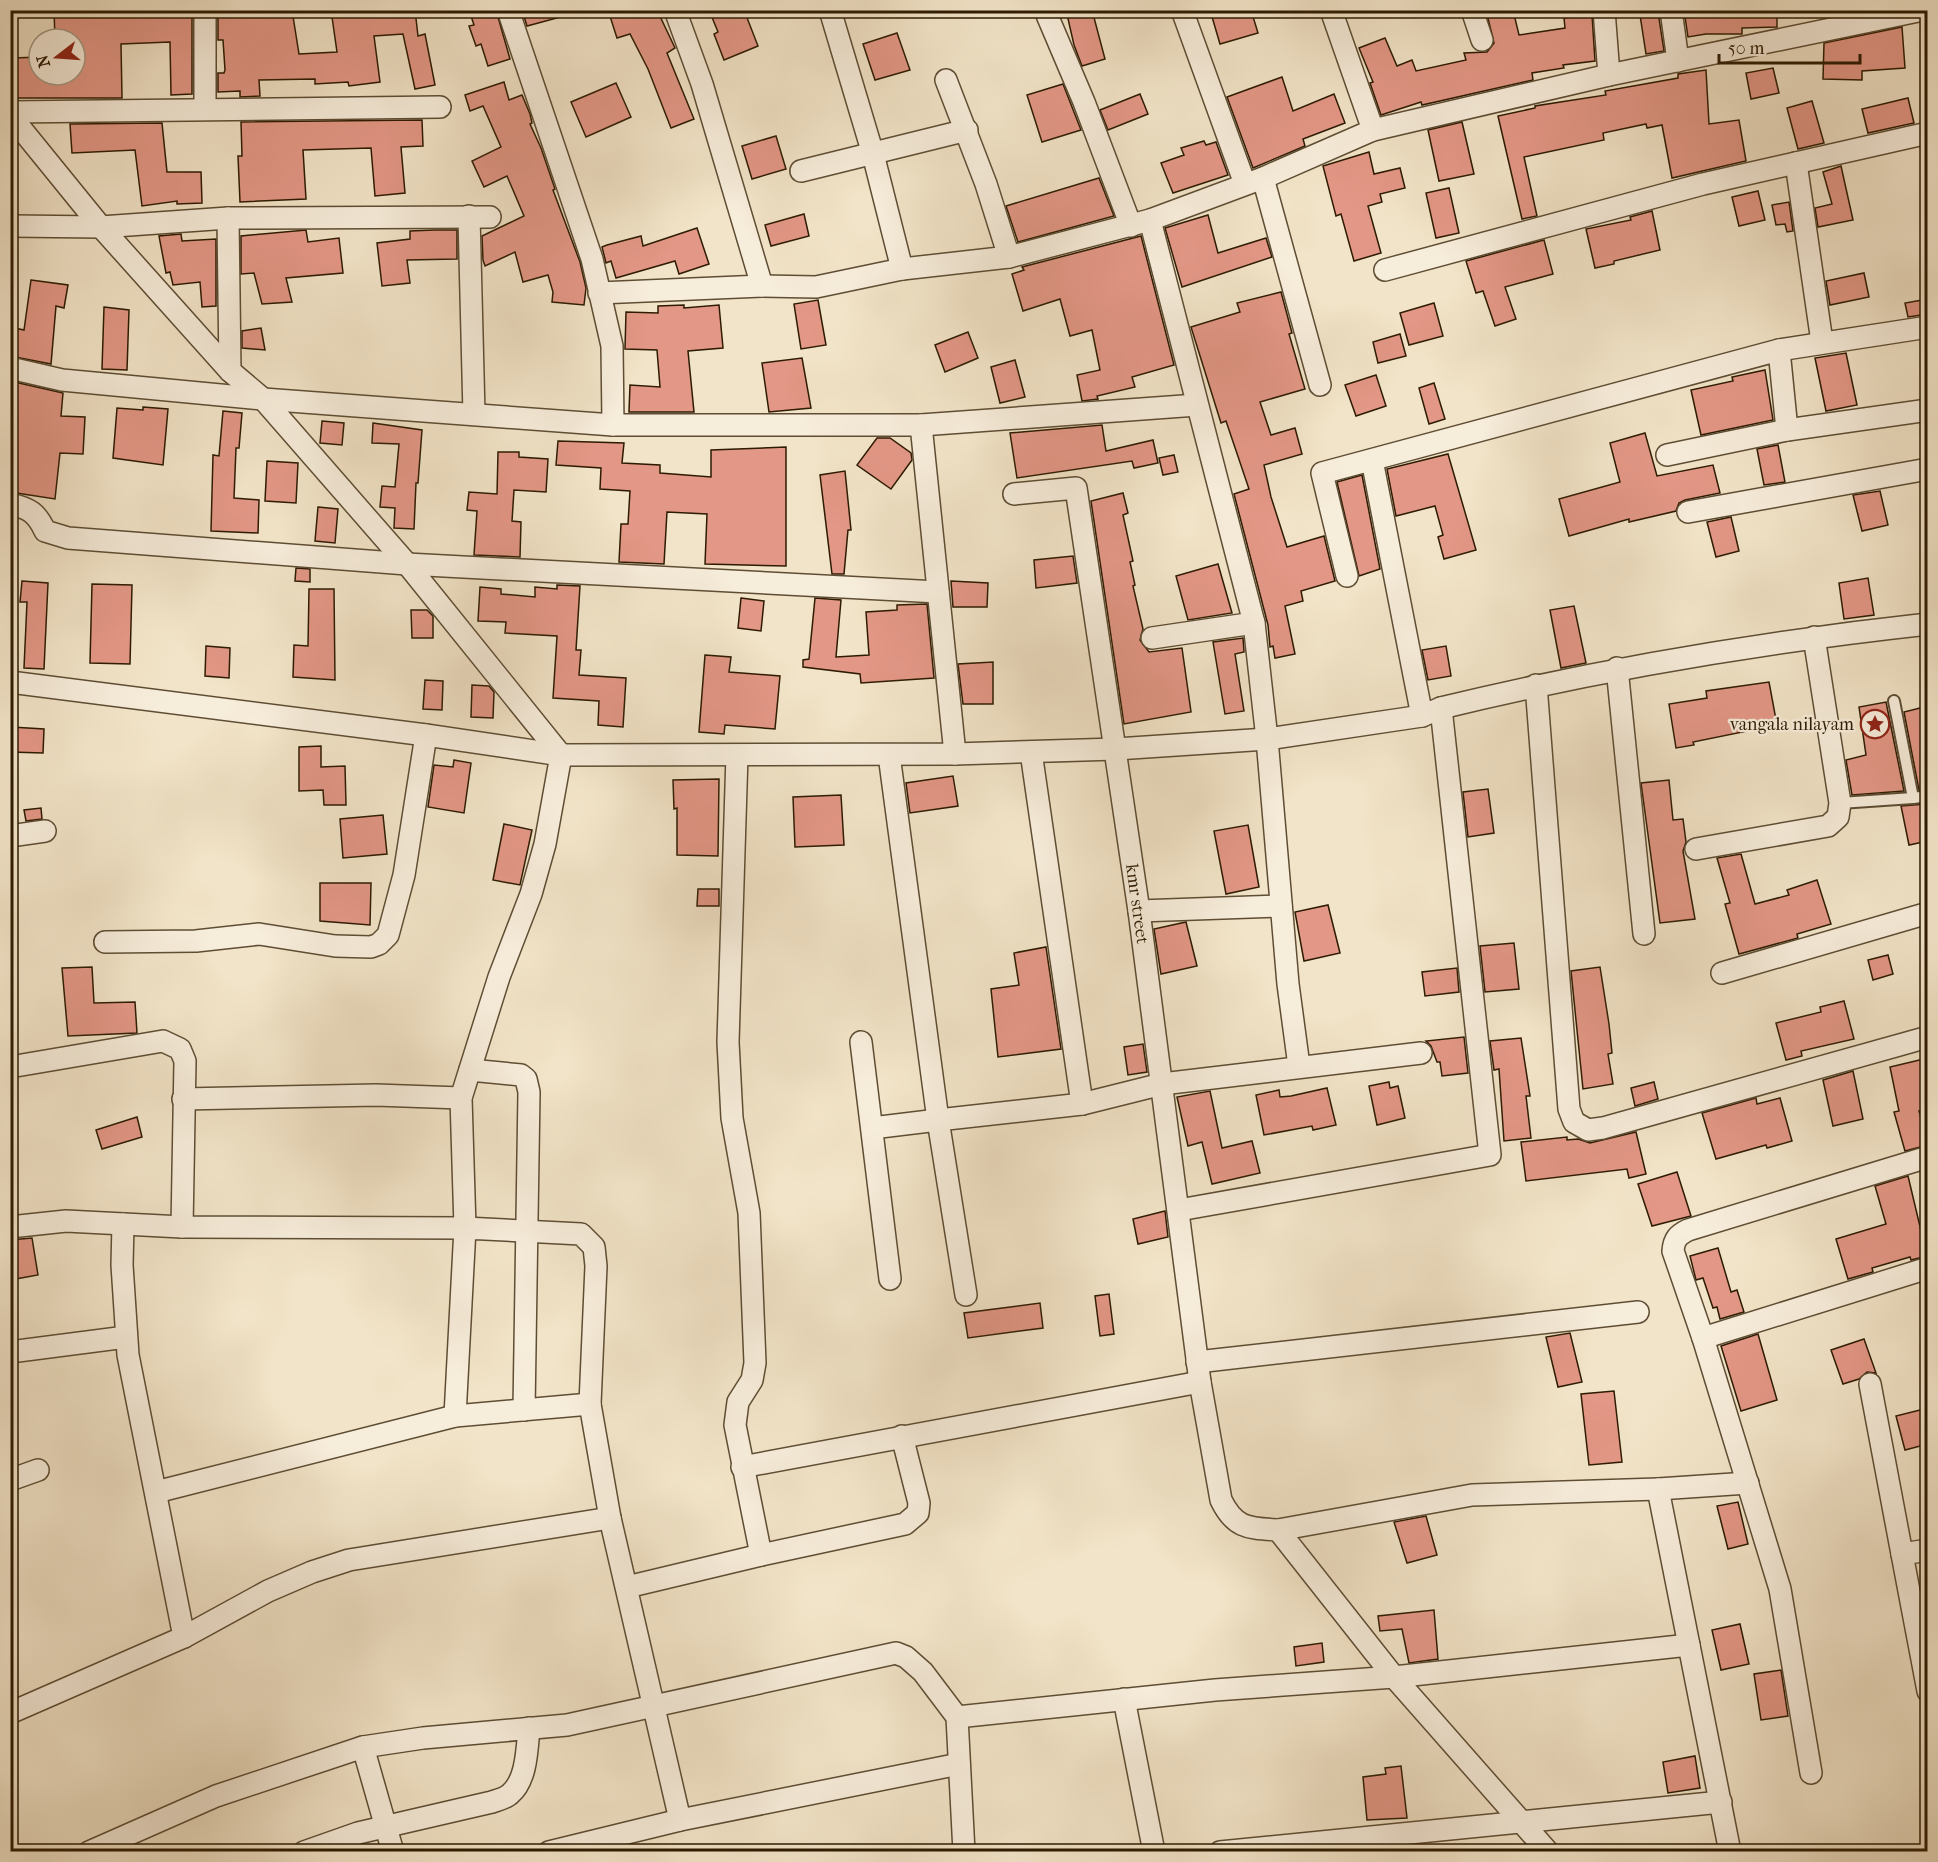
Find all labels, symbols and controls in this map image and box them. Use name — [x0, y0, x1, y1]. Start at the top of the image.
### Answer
north arrow — [27, 27, 87, 87]
scale bar — [1719, 27, 1860, 65]
text: 50 m — [1728, 38, 1765, 59]
text: N — [32, 52, 54, 70]
place icon: vangala nilayam — [1859, 708, 1891, 740]
place label: vangala nilayam — [1730, 714, 1854, 735]
street label: kmr street — [1121, 863, 1153, 946]

